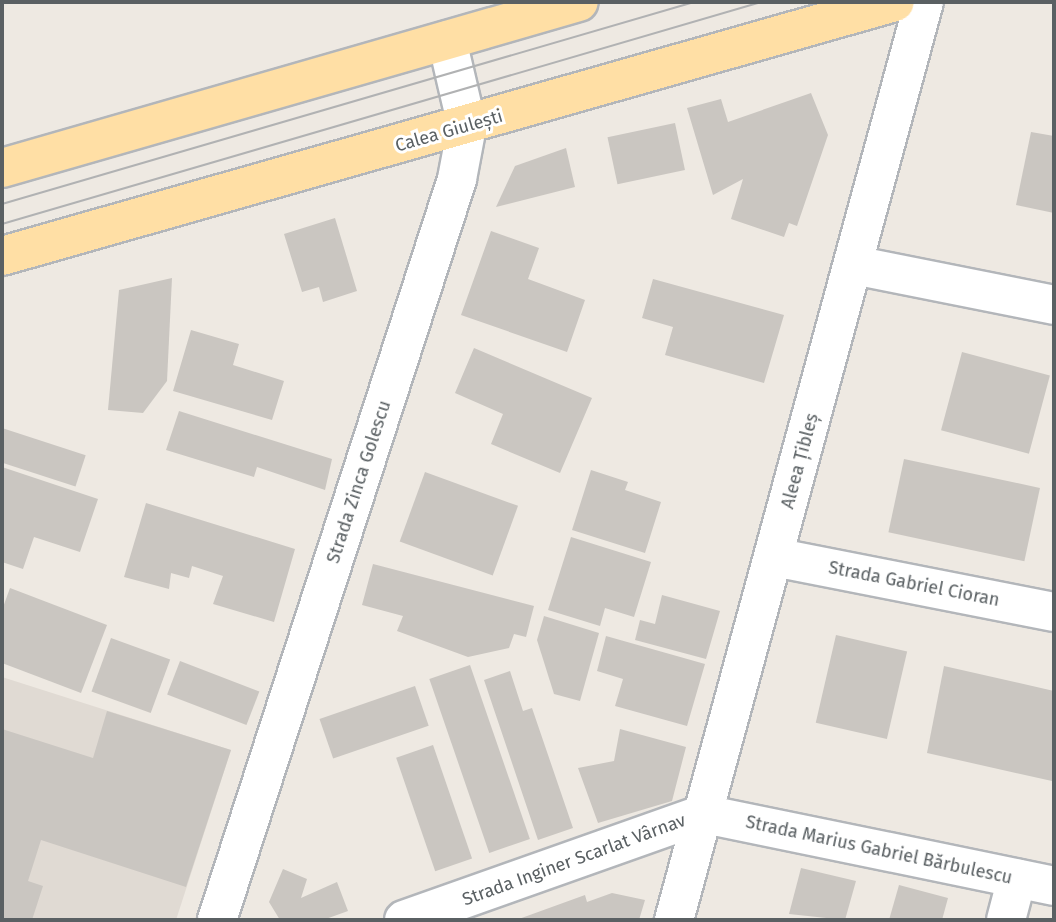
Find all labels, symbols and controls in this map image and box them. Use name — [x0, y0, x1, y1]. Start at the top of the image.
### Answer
street label: Calea Giulești — [393, 105, 505, 157]
street label: Strada Zinca Golescu — [322, 398, 396, 566]
street label: Aleea Țibleș — [777, 411, 823, 511]
street label: Strada Gabriel Cioran — [827, 557, 1001, 611]
street label: Strada Inginer Scarlat Vârnav — [459, 809, 689, 911]
street label: Strada Marius Gabriel Bărbulescu — [744, 811, 1014, 889]

